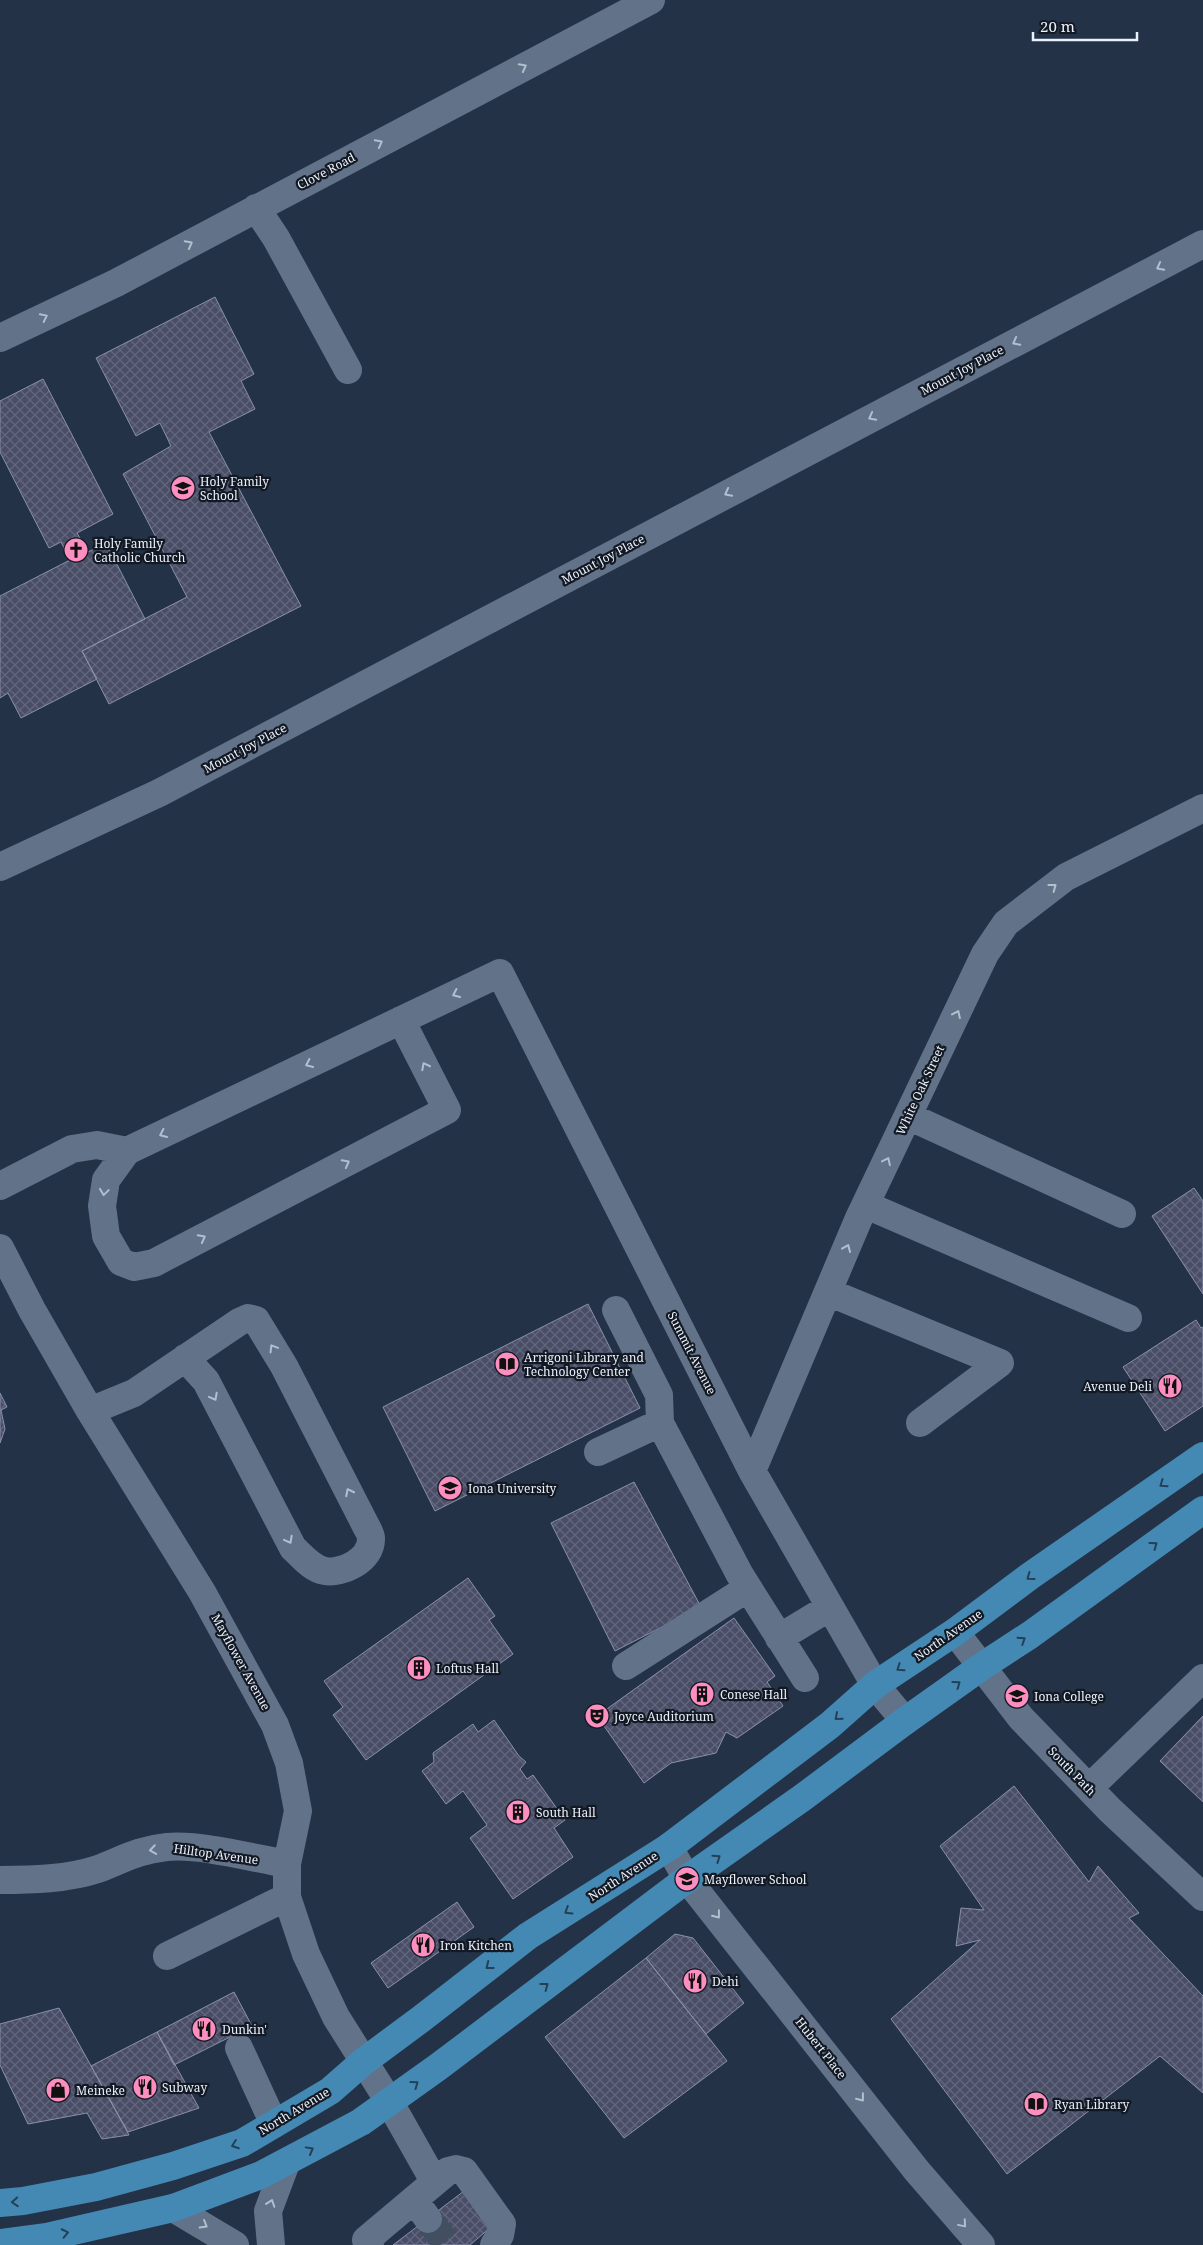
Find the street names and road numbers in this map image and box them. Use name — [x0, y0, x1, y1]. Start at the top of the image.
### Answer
street label: Clove Road — [294, 148, 359, 193]
street label: Mount Joy Place — [917, 341, 1007, 399]
street label: Mount Joy Place — [558, 530, 648, 588]
street label: Mount Joy Place — [200, 719, 290, 777]
street label: White Oak Street — [892, 1042, 948, 1138]
street label: Summit Avenue — [664, 1309, 720, 1397]
street label: North Avenue — [911, 1605, 985, 1665]
street label: Mayflower Avenue — [207, 1611, 275, 1713]
street label: South Path — [1044, 1743, 1100, 1799]
street label: Hilltop Avenue — [173, 1840, 259, 1868]
street label: North Avenue — [585, 1847, 661, 1905]
street label: Hubert Place — [792, 2014, 850, 2082]
street label: North Avenue — [256, 2083, 332, 2139]

